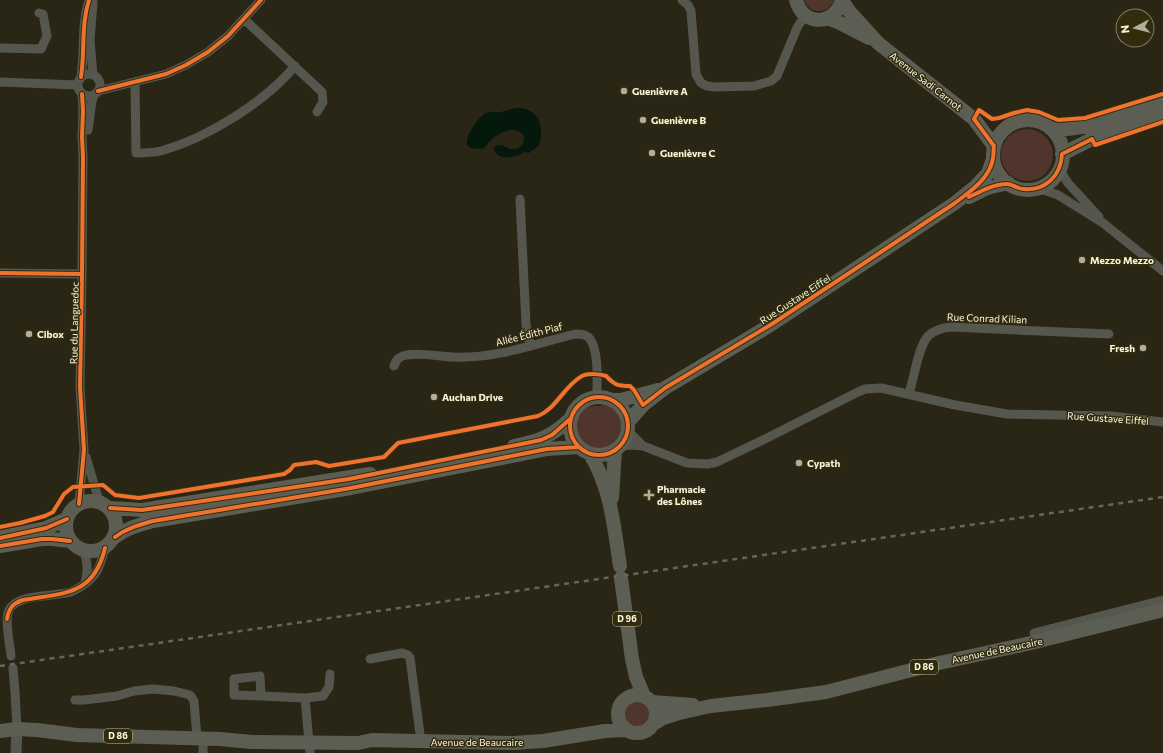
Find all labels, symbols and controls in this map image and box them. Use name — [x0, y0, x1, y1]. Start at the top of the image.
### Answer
north arrow — [1115, 8, 1155, 48]
text: N — [1118, 24, 1132, 34]
street label: Avenue Sadi Carnot — [887, 49, 965, 113]
place label: Guenièvre A — [632, 85, 688, 97]
marker: Guenièvre A — [619, 86, 629, 96]
place label: Guenièvre B — [651, 114, 707, 126]
marker: Guenièvre B — [638, 115, 648, 125]
place label: Guenièvre C — [660, 147, 716, 159]
marker: Guenièvre C — [647, 148, 657, 158]
place label: Mezzo Mezzo — [1090, 254, 1154, 266]
marker: Mezzo Mezzo — [1077, 255, 1087, 265]
street label: Rue Gustave Eiffel — [757, 272, 833, 326]
street label: Rue du Languedoc — [67, 282, 81, 364]
street label: Rue Conrad Kilian — [947, 311, 1027, 325]
street label: Allée Édith Piaf — [494, 320, 564, 348]
place label: Cibox — [37, 328, 64, 340]
marker: Cibox — [24, 329, 34, 339]
place label: Fresh — [1110, 342, 1135, 354]
marker: Fresh — [1138, 343, 1148, 353]
place label: Auchan Drive — [442, 391, 503, 403]
marker: Auchan Drive — [429, 392, 439, 402]
street label: Rue Gustave Eiffel — [1067, 409, 1149, 427]
place label: Cypath — [807, 457, 841, 469]
marker: Cypath — [794, 458, 804, 468]
place label: Pharmacie des Lônes — [657, 483, 706, 507]
marker: Pharmacie des Lônes — [644, 490, 654, 500]
road number: D 96 — [613, 612, 641, 626]
street label: Avenue de Beaucaire — [950, 635, 1044, 665]
road number: D 86 — [910, 660, 938, 674]
road number: D 86 — [104, 729, 132, 743]
street label: Avenue de Beaucaire — [431, 736, 523, 748]

